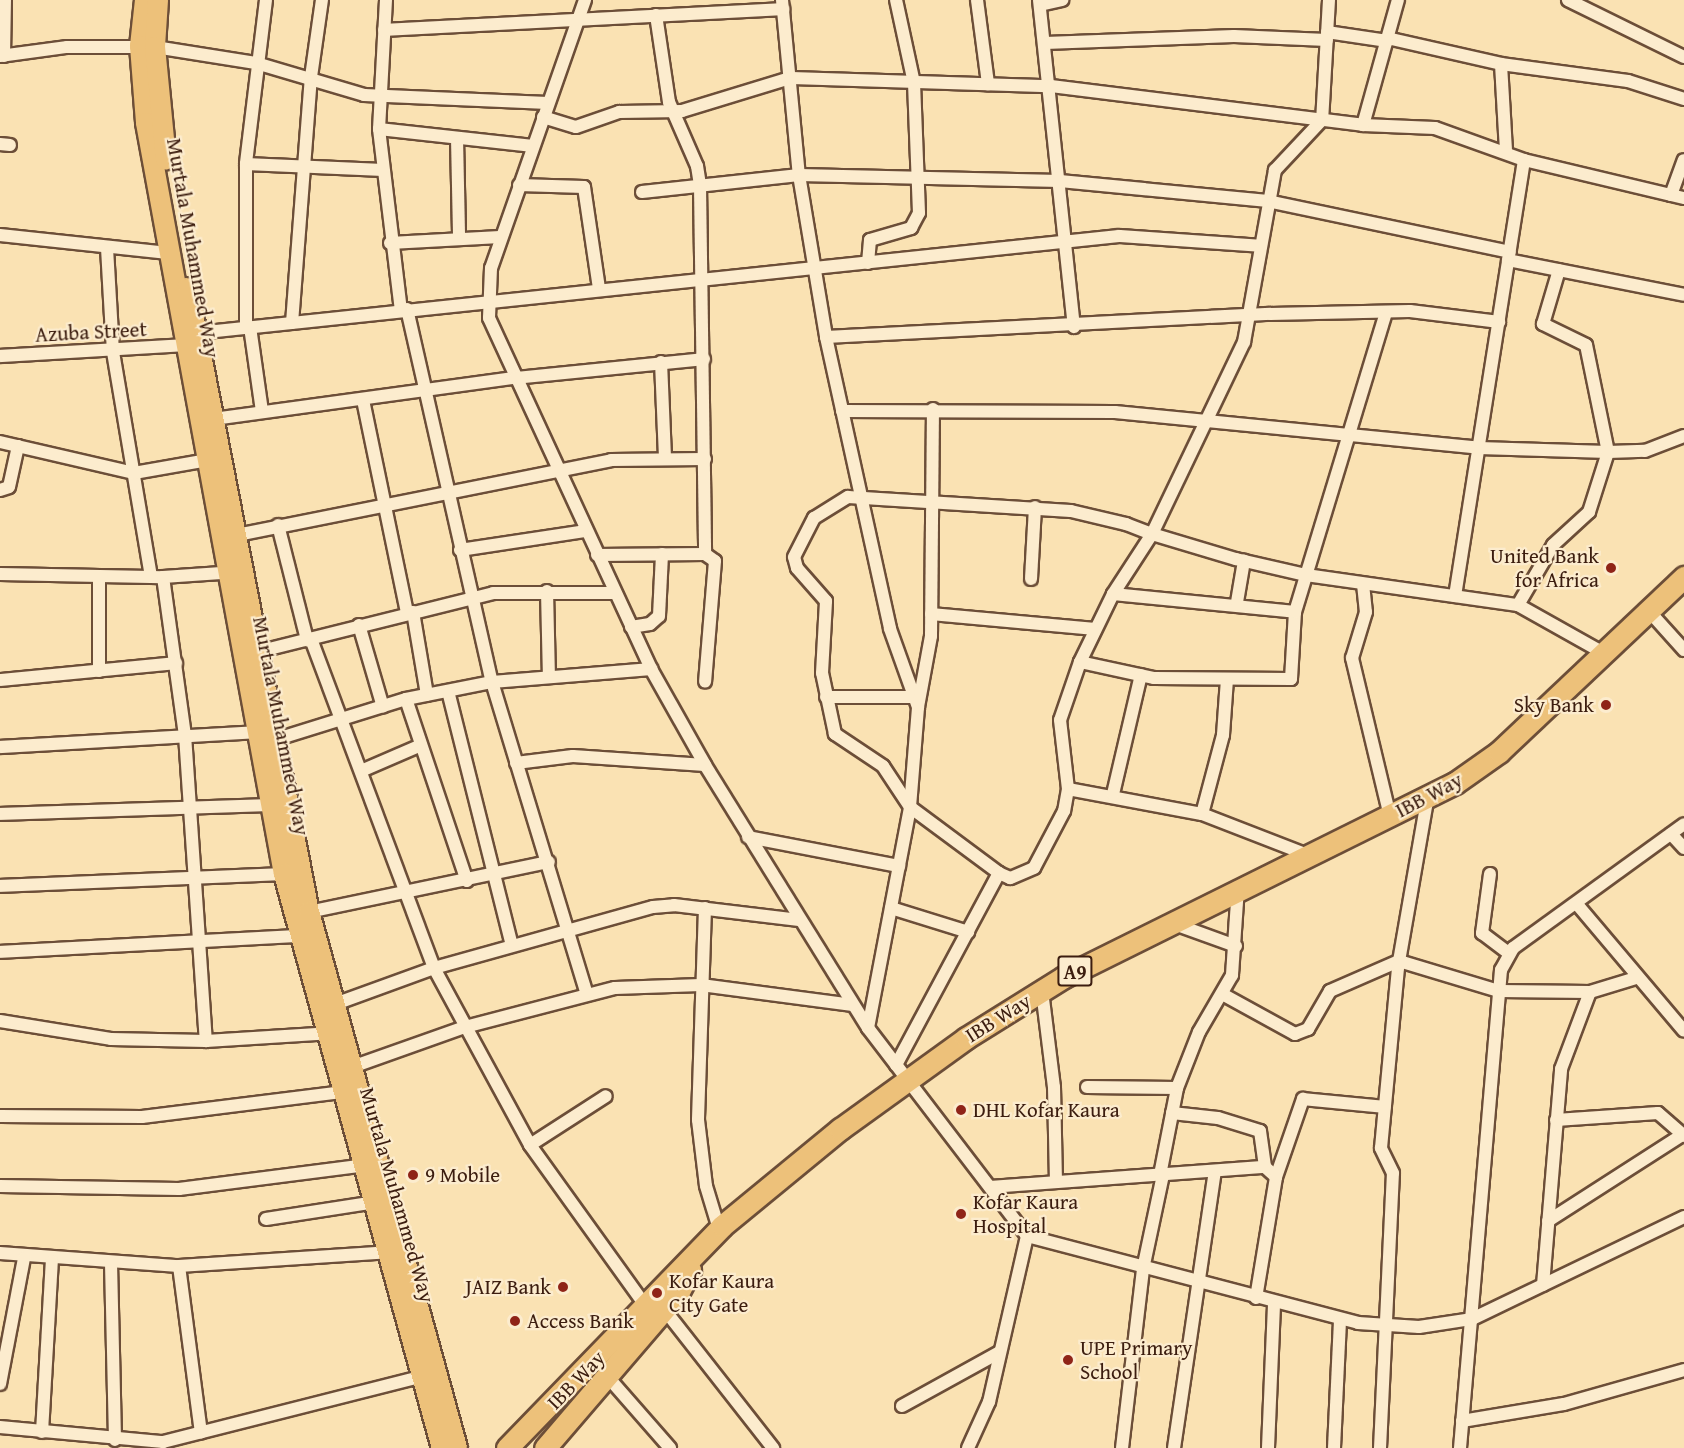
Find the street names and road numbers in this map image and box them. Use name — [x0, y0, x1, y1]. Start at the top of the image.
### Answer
street label: Murtala Muhammed Way — [161, 136, 225, 360]
street label: Azuba Street — [35, 316, 147, 348]
street label: Murtala Muhammed Way — [247, 614, 315, 838]
street label: IBB Way — [1391, 767, 1467, 823]
road number: A9 — [1057, 954, 1093, 988]
street label: IBB Way — [961, 988, 1035, 1048]
street label: Murtala Muhammed Way — [354, 1084, 440, 1306]
street label: IBB Way — [542, 1345, 610, 1415]

